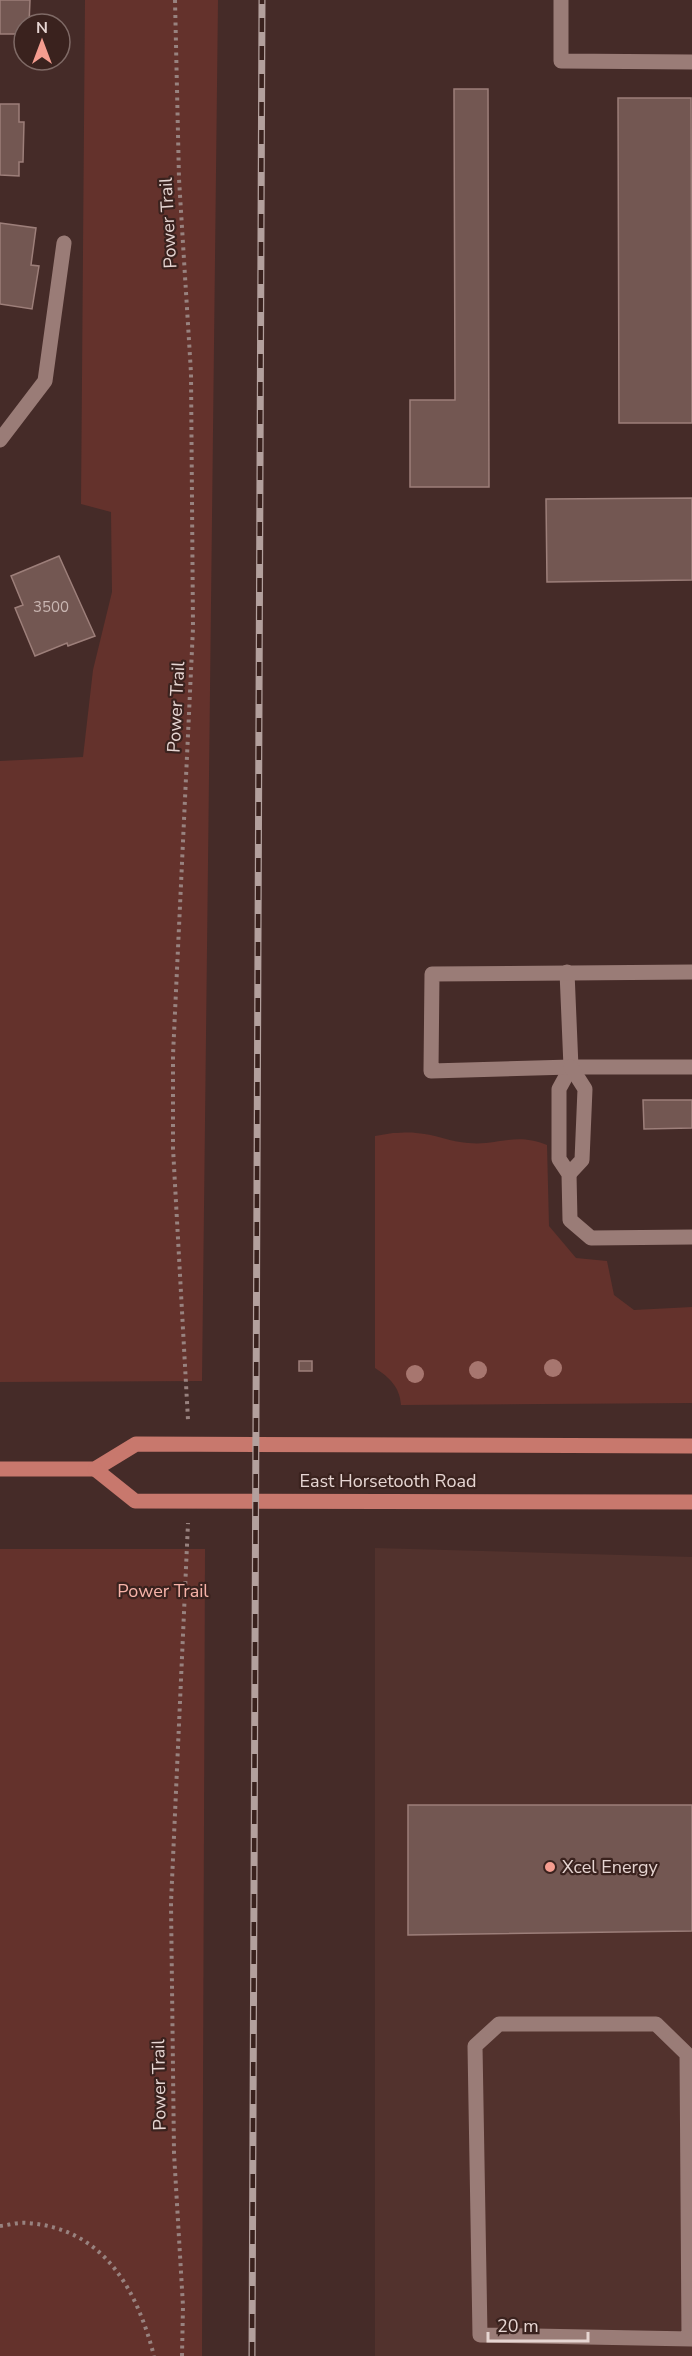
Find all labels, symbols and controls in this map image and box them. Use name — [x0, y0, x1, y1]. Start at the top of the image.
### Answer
north arrow — [12, 12, 72, 72]
text: N — [36, 17, 48, 39]
street label: Power Trail — [154, 176, 182, 269]
house number: 3500 — [33, 597, 69, 617]
street label: Power Trail — [162, 660, 190, 753]
street label: East Horsetooth Road — [300, 1469, 476, 1493]
park label: Power Trail — [117, 1579, 209, 1603]
place label: Xcel Energy — [562, 1855, 658, 1879]
marker: Xcel Energy — [543, 1860, 557, 1874]
street label: Power Trail — [146, 2038, 172, 2131]
scale bar — [488, 2305, 588, 2343]
text: 20 m — [497, 2314, 539, 2338]

